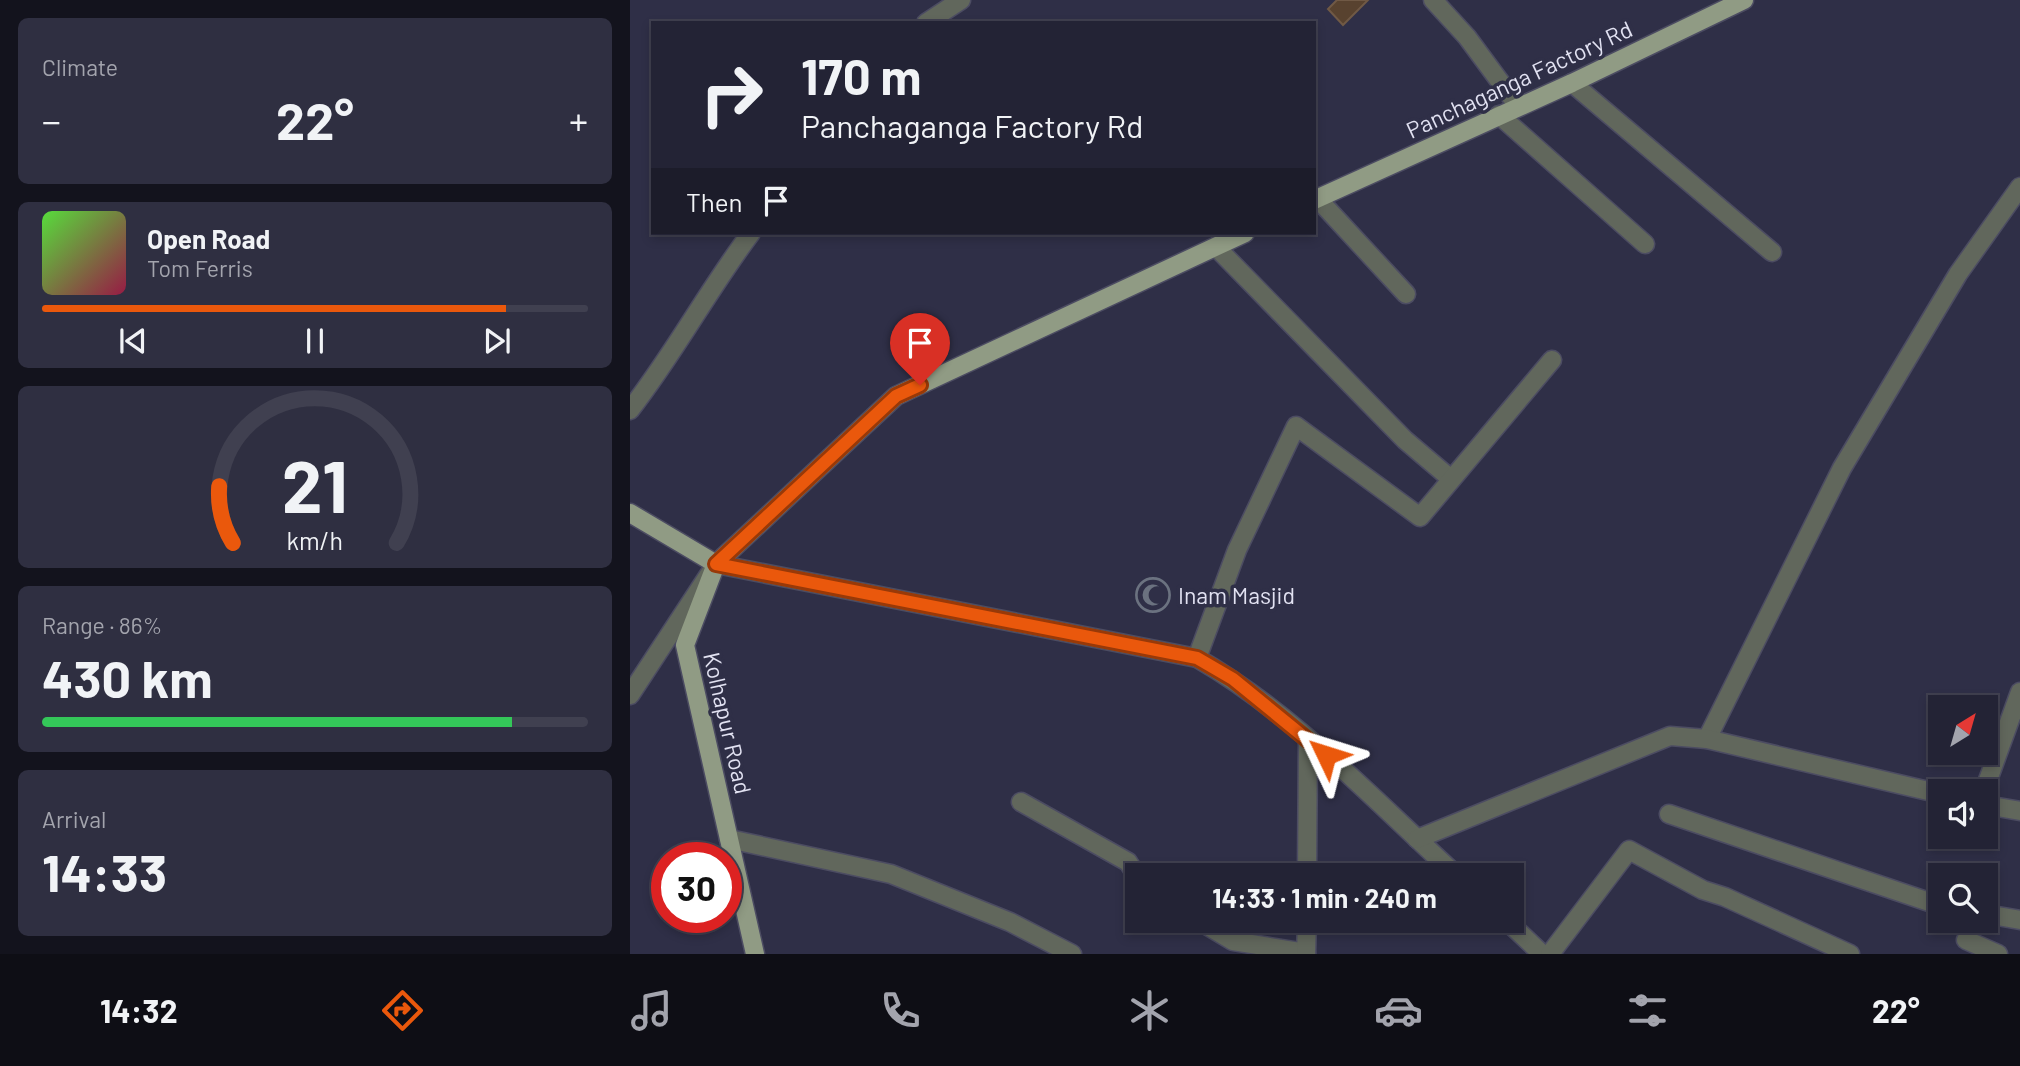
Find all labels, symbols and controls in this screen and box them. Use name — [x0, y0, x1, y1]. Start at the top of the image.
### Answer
street label: Panchaganga Factory Rd — [1402, 14, 1636, 144]
text: 170 m — [801, 46, 921, 105]
icon: right — [686, 49, 777, 140]
text: Climate — [42, 53, 118, 81]
text: 22° — [276, 88, 354, 150]
text: − — [42, 97, 61, 143]
text: + — [569, 97, 588, 143]
text: Panchaganga Factory Rd — [801, 106, 1143, 144]
icon: arrive — [757, 182, 795, 220]
text: Then — [686, 186, 743, 217]
text: Open Road — [147, 223, 270, 254]
text: Tom Ferris — [147, 254, 253, 282]
pin — [890, 313, 950, 385]
icon: previous — [114, 322, 152, 360]
icon: pause — [296, 322, 334, 360]
icon: next — [478, 322, 516, 360]
icon: arrive — [901, 324, 939, 362]
text: 21 — [282, 440, 348, 528]
text: km/h — [287, 525, 343, 555]
mosque icon: Inam Masjid — [1134, 576, 1172, 614]
place label: Inam Masjid — [1178, 581, 1295, 609]
text: Range · 86% — [42, 611, 162, 639]
text: 430 km — [42, 646, 213, 708]
street label: Kolhapur Road — [698, 649, 758, 797]
north arrow — [1928, 695, 1998, 765]
map controls — [1928, 695, 1998, 933]
position arrow — [1289, 718, 1363, 792]
button: sound — [1928, 779, 1998, 849]
text: Arrival — [42, 805, 106, 833]
text: 14:33 — [42, 840, 167, 902]
speed limit sign: 30 — [651, 842, 742, 933]
button: search — [1928, 863, 1998, 933]
text: 14:33 · 1 min · 240 m — [1212, 882, 1437, 913]
icon: directions — [378, 986, 427, 1035]
icon: music — [627, 986, 676, 1035]
icon: phone — [876, 986, 925, 1035]
icon: climate — [1125, 986, 1174, 1035]
icon: car — [1374, 986, 1423, 1035]
icon: filters — [1623, 986, 1672, 1035]
text: 14:32 — [100, 991, 178, 1029]
text: 22° — [1872, 991, 1920, 1029]

